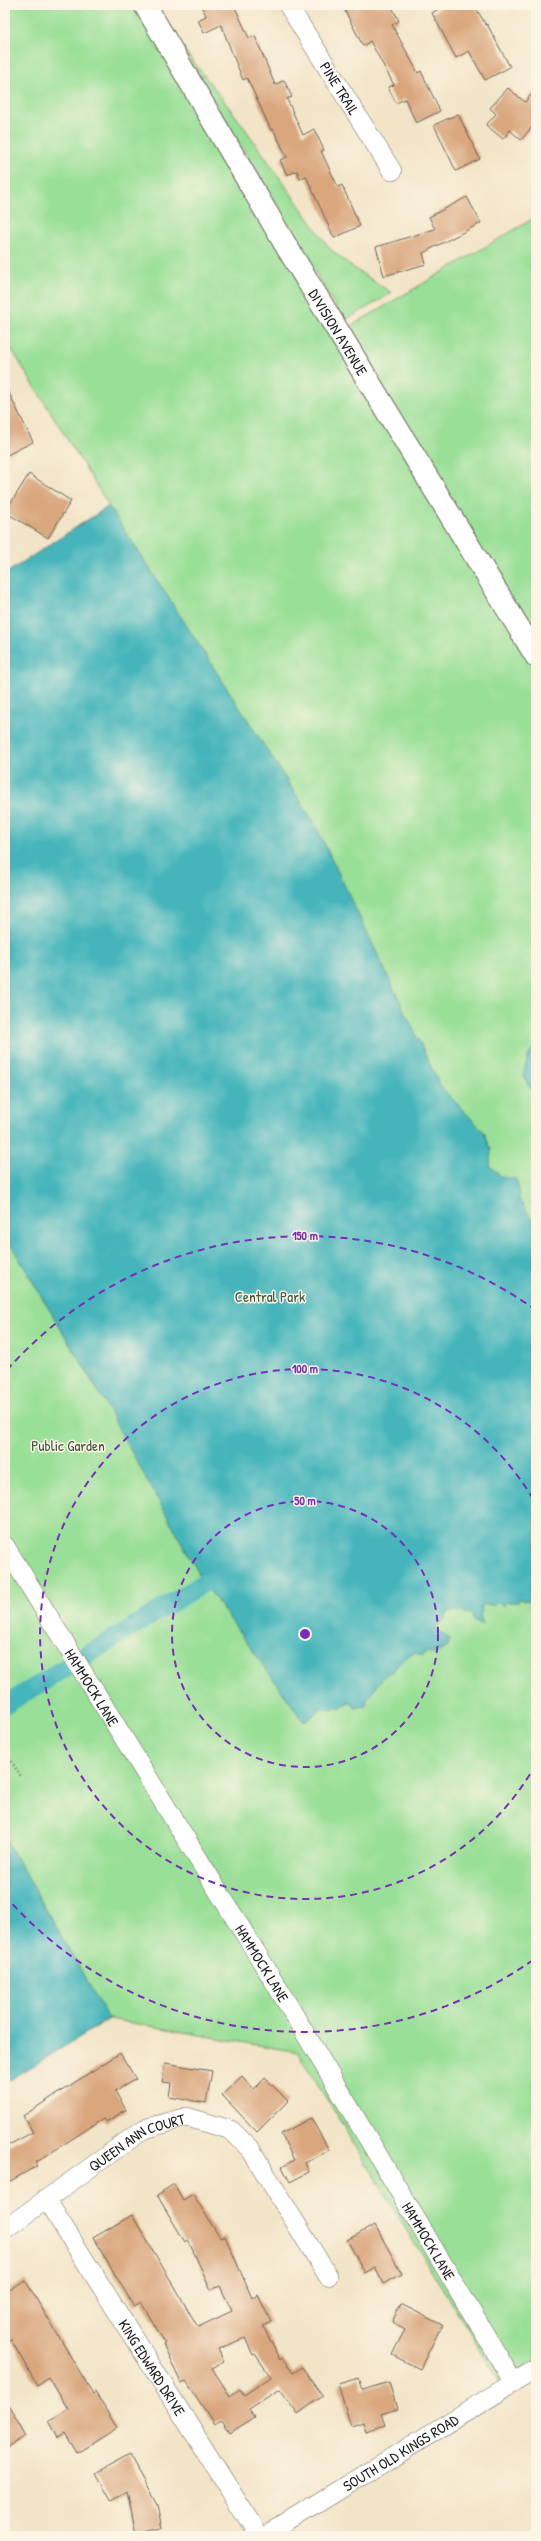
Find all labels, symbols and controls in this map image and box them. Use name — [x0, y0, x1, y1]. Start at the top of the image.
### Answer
street label: PINE TRAIL — [315, 57, 365, 119]
street label: DIVISION AVENUE — [304, 285, 373, 380]
text: 150 m — [292, 1227, 318, 1244]
park label: Central Park — [235, 1286, 305, 1307]
text: 100 m — [292, 1360, 318, 1377]
park label: Public Garden — [31, 1435, 105, 1456]
text: 50 m — [294, 1492, 316, 1509]
centre of rings — [298, 1627, 312, 1641]
street label: HAMMOCK LANE — [60, 1644, 124, 1730]
street label: HAMMOCK LANE — [231, 1920, 295, 2006]
street label: QUEEN ANN COURT — [84, 2107, 188, 2176]
street label: HAMMOCK LANE — [398, 2198, 461, 2284]
street label: KING EDWARD DRIVE — [114, 2315, 191, 2420]
street label: SOUTH OLD KINGS ROAD — [339, 2408, 463, 2496]

